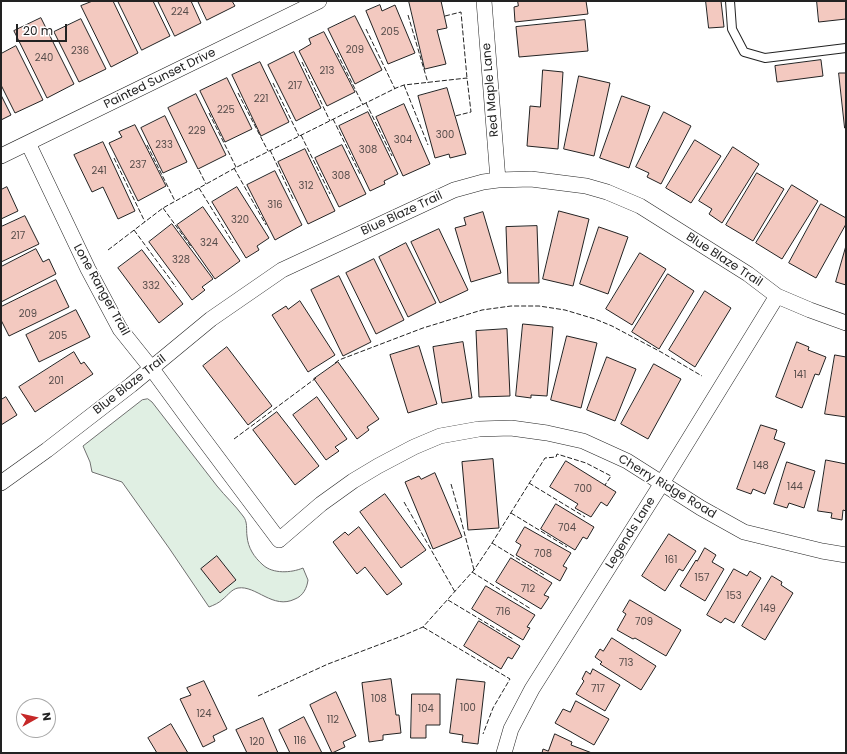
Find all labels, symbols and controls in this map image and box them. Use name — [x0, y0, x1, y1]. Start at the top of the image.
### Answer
house number: 224 — [171, 6, 189, 18]
scale bar — [18, 16, 69, 42]
text: 20 m — [23, 22, 53, 39]
house number: 205 — [381, 26, 399, 38]
street label: Red Maple Lane — [480, 42, 502, 138]
house number: 209 — [346, 44, 364, 56]
house number: 236 — [71, 45, 89, 57]
street label: Painted Sunset Drive — [102, 46, 218, 112]
house number: 240 — [35, 52, 53, 64]
house number: 213 — [320, 65, 334, 77]
house number: 217 — [288, 80, 302, 92]
house number: 221 — [254, 93, 268, 105]
house number: 225 — [217, 104, 235, 116]
house number: 229 — [188, 125, 206, 137]
house number: 300 — [436, 129, 454, 141]
house number: 304 — [394, 134, 412, 146]
house number: 233 — [155, 139, 173, 151]
house number: 308 — [359, 144, 377, 156]
house number: 237 — [129, 159, 147, 171]
house number: 241 — [91, 165, 107, 177]
house number: 308 — [332, 170, 350, 182]
house number: 312 — [299, 180, 313, 192]
street label: Blue Blaze Trail — [359, 189, 445, 239]
house number: 316 — [267, 199, 283, 211]
house number: 320 — [231, 214, 249, 226]
house number: 217 — [11, 230, 25, 242]
street label: Blue Blaze Trail — [683, 230, 765, 290]
house number: 324 — [200, 237, 218, 249]
street label: Lone Ranger Trail — [70, 242, 132, 338]
house number: 328 — [172, 254, 190, 266]
house number: 332 — [142, 280, 160, 292]
house number: 209 — [19, 308, 37, 320]
house number: 205 — [49, 330, 67, 342]
street label: Blue Blaze Trail — [91, 352, 169, 418]
house number: 141 — [794, 369, 806, 381]
house number: 201 — [48, 375, 64, 387]
street label: Cherry Ridge Road — [615, 452, 719, 522]
house number: 148 — [753, 460, 769, 472]
house number: 144 — [787, 481, 803, 493]
house number: 700 — [574, 483, 592, 495]
street label: Legends Lane — [603, 494, 659, 572]
house number: 704 — [558, 522, 576, 534]
house number: 708 — [534, 548, 552, 560]
house number: 161 — [665, 554, 677, 566]
house number: 157 — [695, 572, 709, 584]
house number: 712 — [521, 583, 535, 595]
house number: 153 — [726, 590, 742, 602]
house number: 149 — [760, 603, 776, 615]
house number: 716 — [495, 606, 511, 618]
house number: 709 — [635, 616, 653, 628]
house number: 713 — [619, 657, 633, 669]
house number: 717 — [591, 683, 605, 695]
house number: 108 — [371, 693, 387, 705]
north arrow — [16, 698, 56, 738]
house number: 100 — [460, 702, 476, 714]
house number: 104 — [418, 703, 434, 715]
house number: 124 — [196, 708, 212, 720]
text: N — [38, 711, 55, 722]
house number: 112 — [327, 714, 339, 726]
house number: 116 — [294, 735, 306, 747]
house number: 120 — [249, 736, 265, 748]

